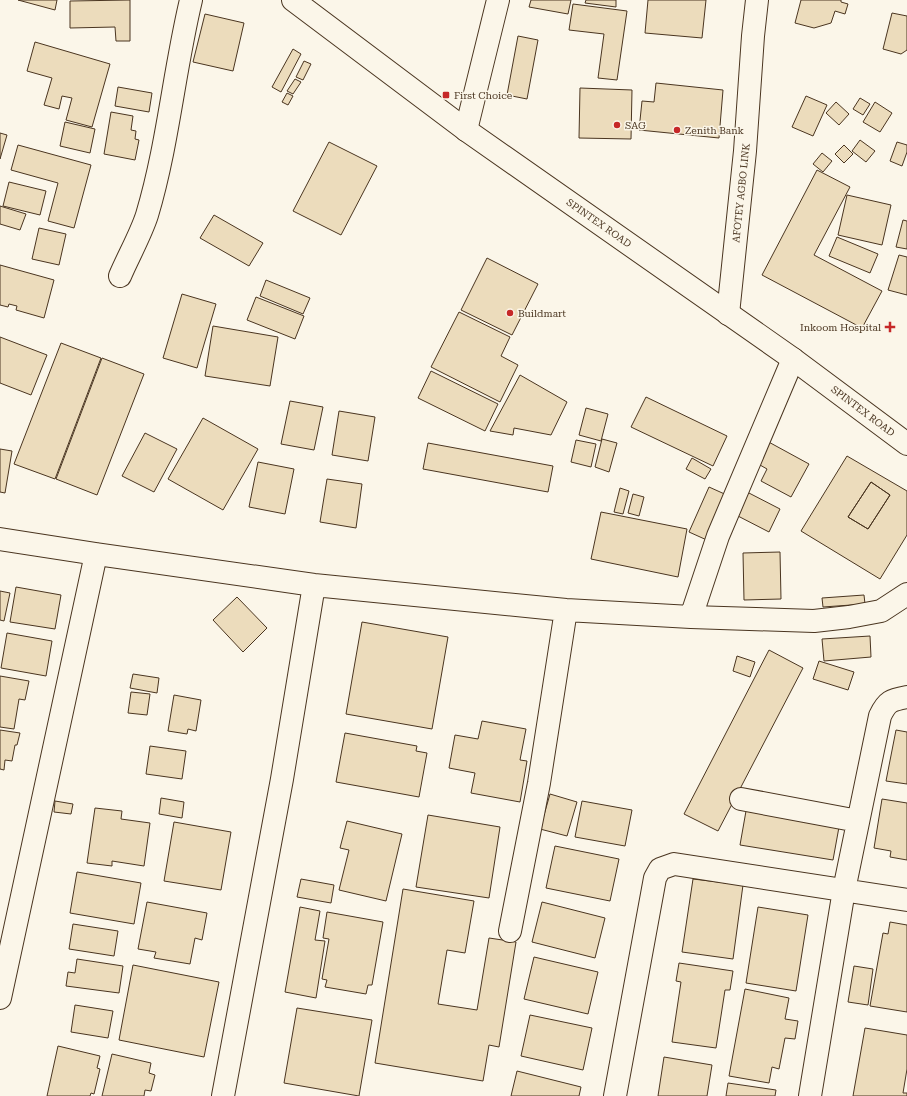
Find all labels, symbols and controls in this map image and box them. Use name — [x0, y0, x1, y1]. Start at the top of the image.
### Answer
marker: First Choice — [441, 90, 451, 100]
place label: First Choice — [454, 90, 513, 101]
marker: SAG — [612, 120, 622, 130]
place label: SAG — [625, 120, 646, 131]
marker: Zenith Bank — [672, 125, 682, 135]
place label: Zenith Bank — [685, 125, 745, 136]
street label: AFOTEY AGBO LINK — [730, 142, 752, 243]
street label: SPINTEX ROAD — [564, 197, 634, 250]
marker: Buildmart — [505, 308, 515, 318]
place label: Buildmart — [518, 308, 566, 319]
marker: Inkoom Hospital — [884, 321, 896, 333]
place label: Inkoom Hospital — [800, 322, 881, 333]
street label: SPINTEX ROAD — [829, 384, 897, 439]

